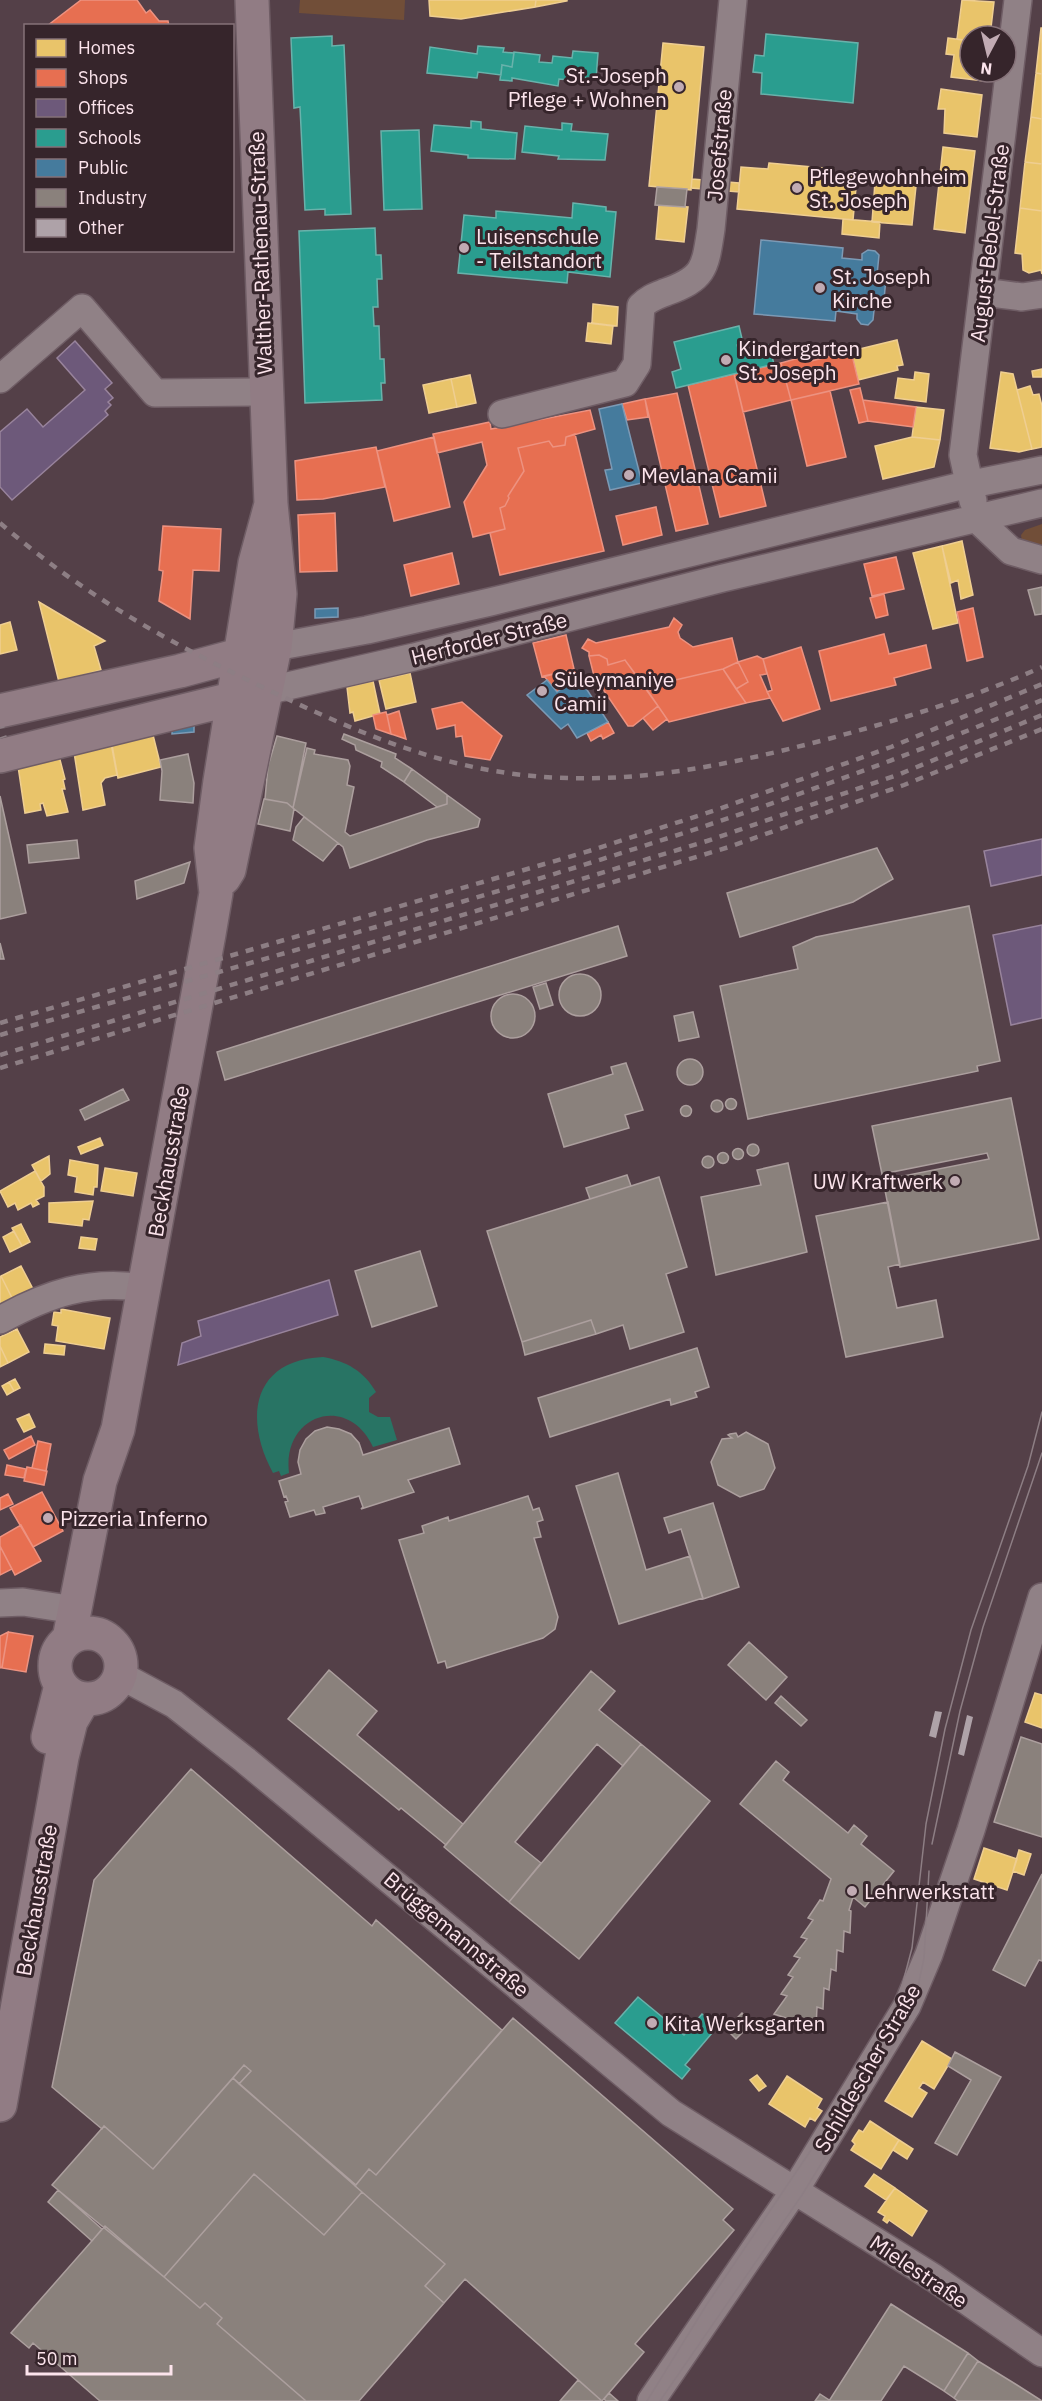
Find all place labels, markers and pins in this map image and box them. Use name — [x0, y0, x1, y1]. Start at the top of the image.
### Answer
place label: St.-Joseph Pflege + Wohnen — [508, 61, 667, 113]
marker: St.-Joseph Pflege + Wohnen — [672, 80, 686, 94]
place label: Pflegewohnheim St. Joseph — [809, 162, 967, 214]
marker: Pflegewohnheim St. Joseph — [790, 181, 804, 195]
place label: Luisenschule - Teilstandort — [476, 222, 602, 274]
marker: Luisenschule - Teilstandort — [457, 241, 471, 255]
place label: St. Joseph Kirche — [832, 262, 931, 314]
marker: St. Joseph Kirche — [813, 281, 827, 295]
place label: Kindergarten St. Joseph — [738, 334, 860, 386]
marker: Kindergarten St. Joseph — [719, 353, 733, 367]
place label: Mevlana Camii — [641, 461, 778, 489]
marker: Mevlana Camii — [622, 468, 636, 482]
place label: Süleymaniye Camii — [554, 665, 674, 717]
marker: Süleymaniye Camii — [535, 684, 549, 698]
place label: UW Kraftwerk — [813, 1167, 943, 1195]
marker: UW Kraftwerk — [948, 1174, 962, 1188]
place label: Pizzeria Inferno — [60, 1504, 208, 1532]
marker: Pizzeria Inferno — [41, 1511, 55, 1525]
place label: Lehrwerkstatt — [864, 1877, 995, 1905]
marker: Lehrwerkstatt — [845, 1884, 859, 1898]
place label: Kita Werksgarten — [664, 2009, 825, 2037]
marker: Kita Werksgarten — [645, 2016, 659, 2030]

